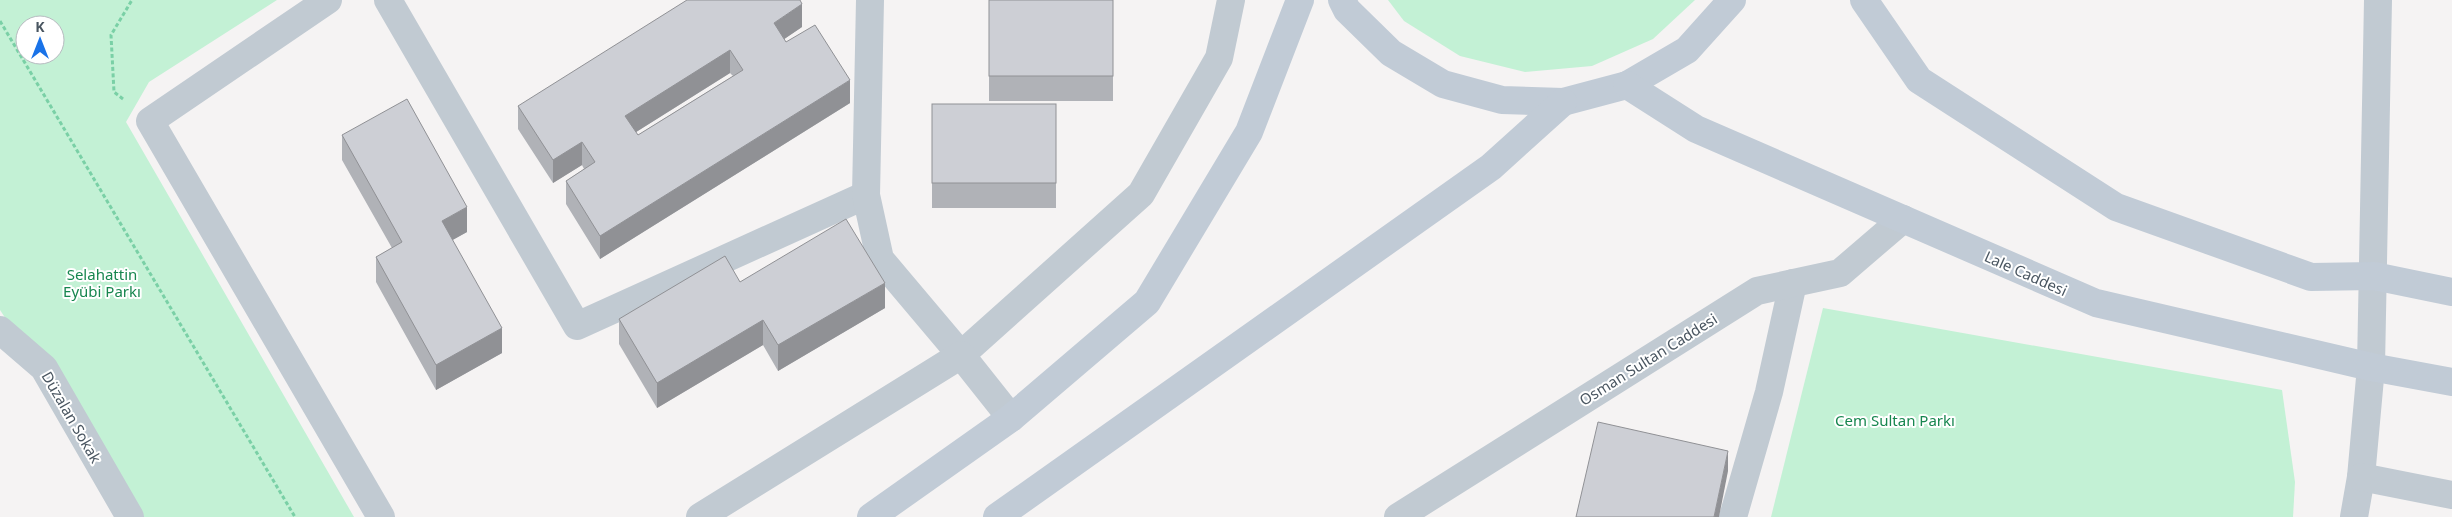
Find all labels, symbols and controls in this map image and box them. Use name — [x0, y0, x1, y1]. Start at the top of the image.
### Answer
north arrow — [15, 15, 65, 65]
text: K — [35, 17, 45, 36]
street label: Lale Caddesi — [1982, 246, 2070, 300]
park label: Selahattin Eyübi Parkı — [63, 264, 141, 301]
street label: Osman Sultan Caddesi — [1575, 308, 1721, 410]
street label: Düzalan Sokak — [38, 367, 106, 467]
park label: Cem Sultan Parkı — [1835, 410, 1955, 430]

